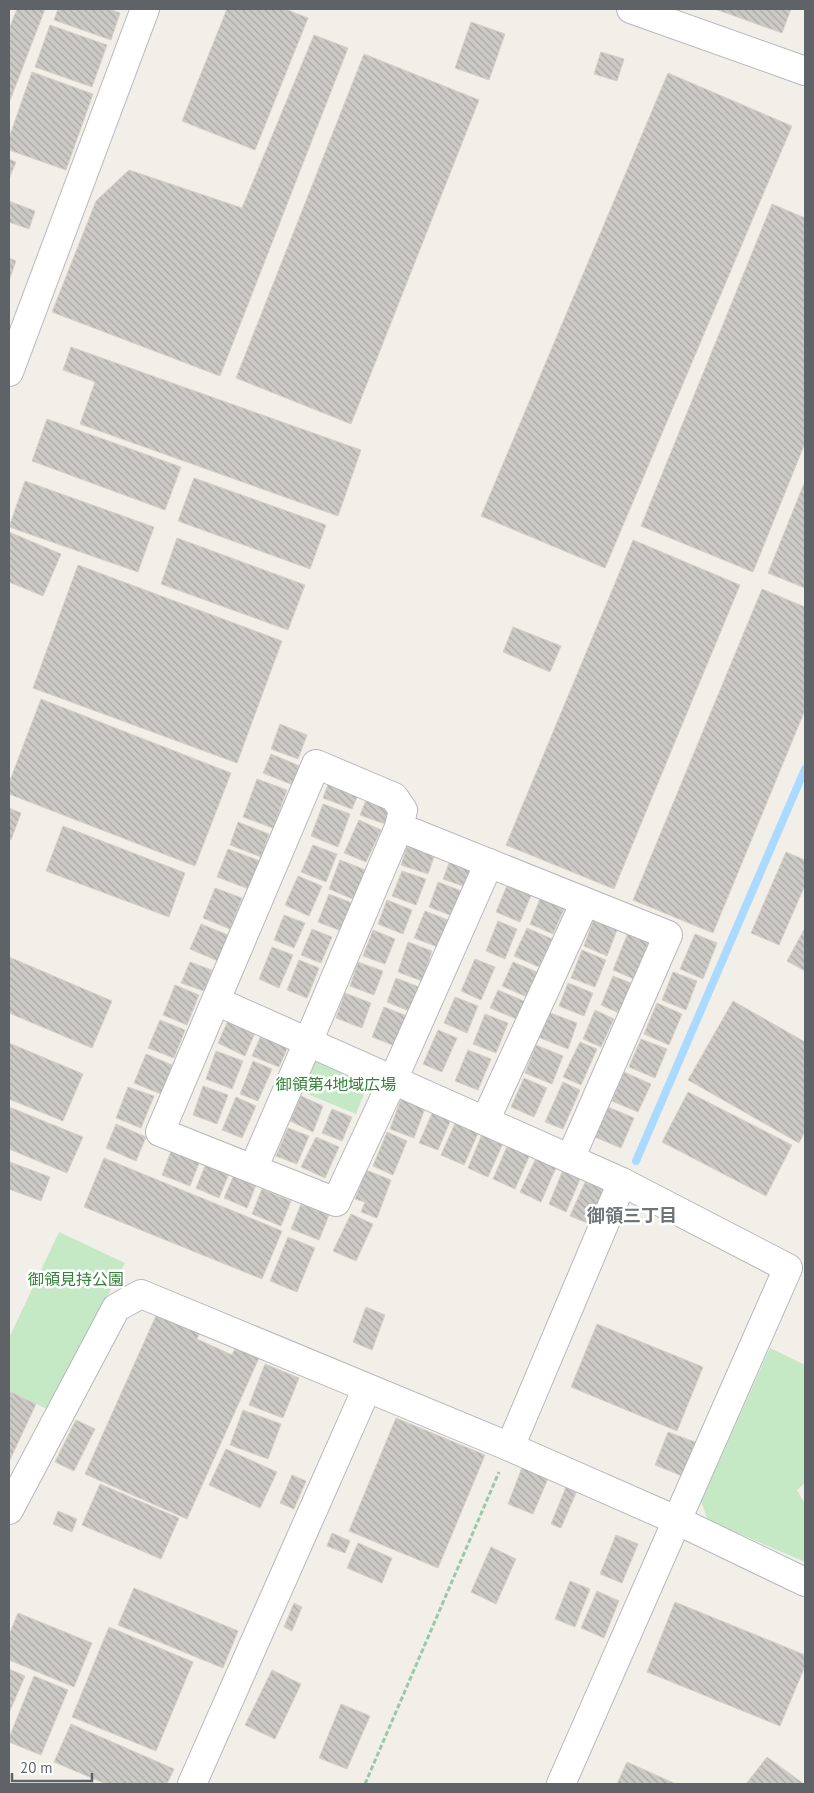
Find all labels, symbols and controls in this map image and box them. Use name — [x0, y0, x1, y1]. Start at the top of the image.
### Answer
park label: 御領第4地域広場 — [276, 1074, 396, 1094]
district label: 御領三丁目 — [586, 1204, 677, 1227]
park label: 御領見持公園 — [28, 1269, 124, 1289]
scale bar — [12, 1750, 92, 1782]
text: 20 m — [20, 1758, 53, 1777]

